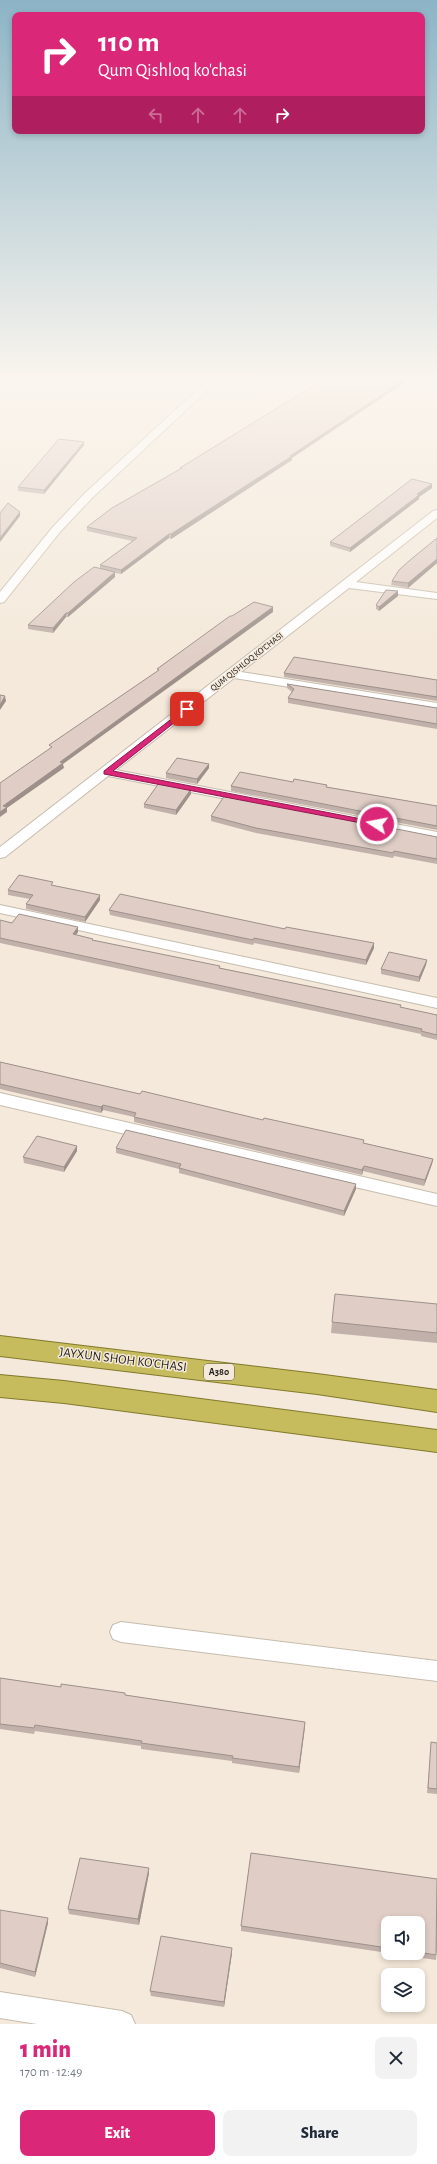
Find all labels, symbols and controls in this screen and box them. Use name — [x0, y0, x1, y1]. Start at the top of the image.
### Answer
icon: right — [32, 28, 84, 80]
text: 110 m — [98, 29, 160, 57]
text: Qum Qishloq ko'chasi — [98, 62, 247, 80]
icon: left — [145, 104, 167, 126]
icon: ahead — [187, 104, 209, 126]
icon: ahead — [229, 104, 251, 126]
icon: right — [271, 104, 293, 126]
street label: QUM QISHLOQ KO'CHASI — [209, 631, 285, 693]
pin — [170, 692, 204, 726]
icon: arrive — [176, 698, 198, 720]
position arrow — [356, 803, 398, 845]
street label: JAYXUN SHOH KO'CHASI — [59, 1346, 187, 1374]
road number: A380 — [204, 1364, 234, 1380]
map controls — [381, 1916, 425, 2012]
button: sound — [381, 1916, 425, 1960]
button: layers — [381, 1968, 425, 2012]
button: close — [375, 2037, 417, 2079]
text: 1 min — [20, 2038, 71, 2062]
text: 170 m · 12:49 — [20, 2066, 82, 2079]
button: Exit — [20, 2110, 215, 2156]
button: Share — [223, 2110, 417, 2156]

